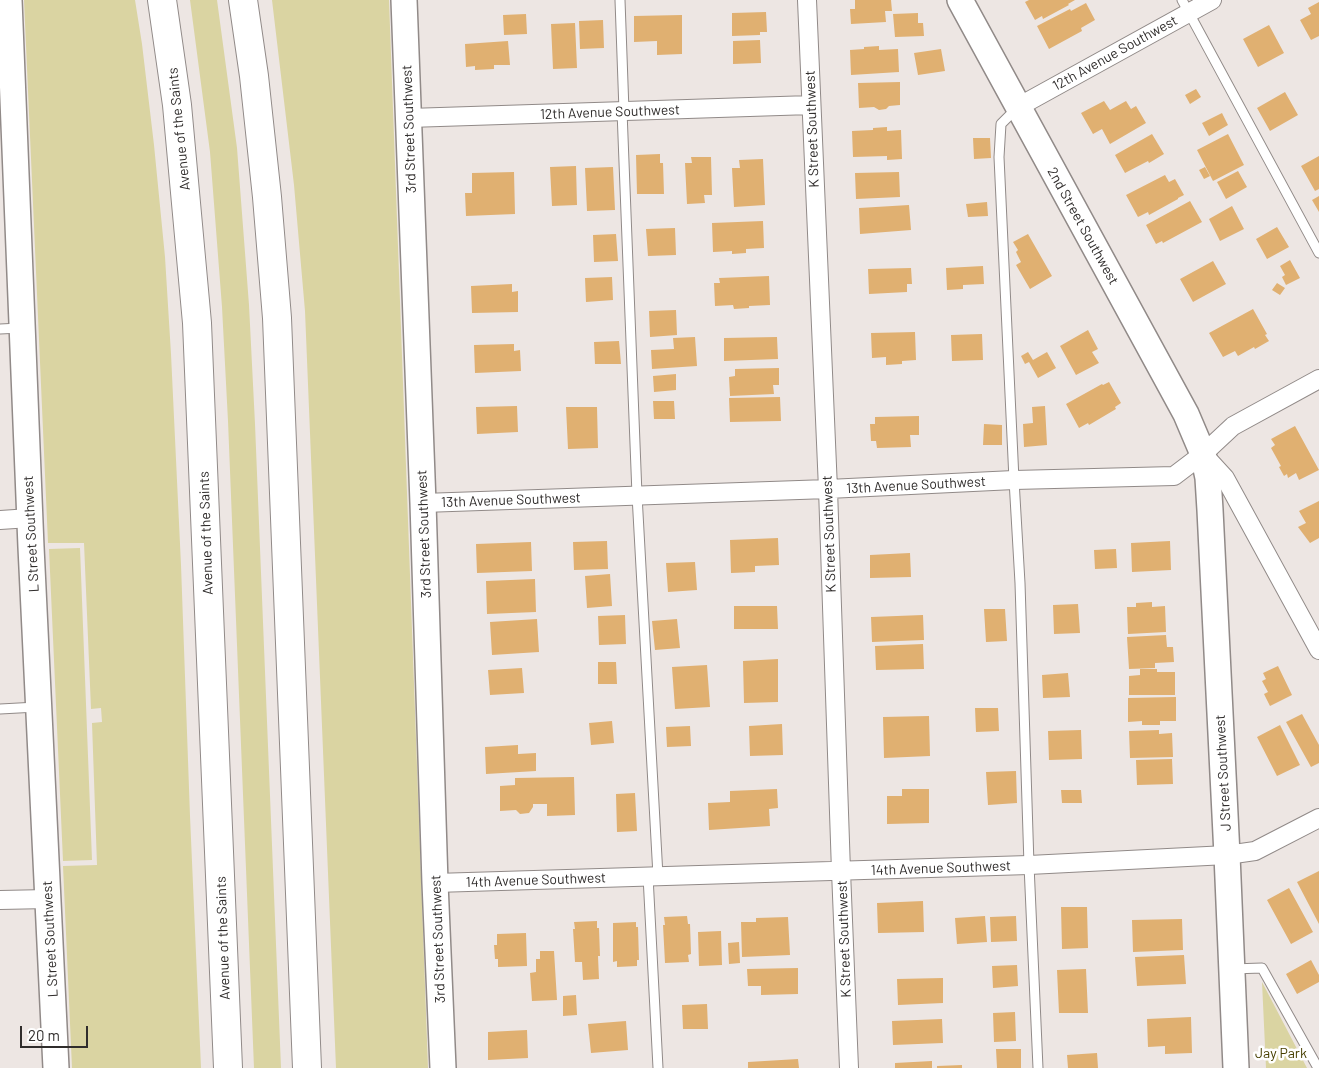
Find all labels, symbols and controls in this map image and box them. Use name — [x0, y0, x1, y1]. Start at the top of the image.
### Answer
street label: 12th Avenue Southwest — [1050, 12, 1180, 94]
street label: 3rd Street Southwest — [398, 64, 420, 194]
street label: Avenue of the Saints — [164, 67, 194, 191]
street label: K Street Southwest — [802, 70, 822, 188]
street label: 12th Avenue Southwest — [540, 101, 680, 123]
street label: 2nd Street Southwest — [1044, 165, 1122, 287]
street label: 3rd Street Southwest — [413, 469, 435, 599]
street label: Avenue of the Saints — [195, 471, 217, 595]
street label: 13th Avenue Southwest — [846, 473, 986, 497]
street label: L Street Southwest — [20, 475, 42, 593]
street label: K Street Southwest — [819, 475, 839, 593]
street label: 13th Avenue Southwest — [441, 489, 581, 511]
street label: J Street Southwest — [1212, 714, 1234, 832]
street label: 14th Avenue Southwest — [871, 857, 1011, 879]
street label: 14th Avenue Southwest — [466, 869, 606, 891]
street label: 3rd Street Southwest — [427, 874, 449, 1004]
street label: Avenue of the Saints — [212, 876, 234, 1000]
street label: L Street Southwest — [39, 880, 61, 998]
street label: K Street Southwest — [834, 880, 854, 998]
scale bar — [22, 1016, 90, 1048]
text: 20 m — [28, 1026, 60, 1044]
park label: Jay Park — [1255, 1045, 1307, 1061]

